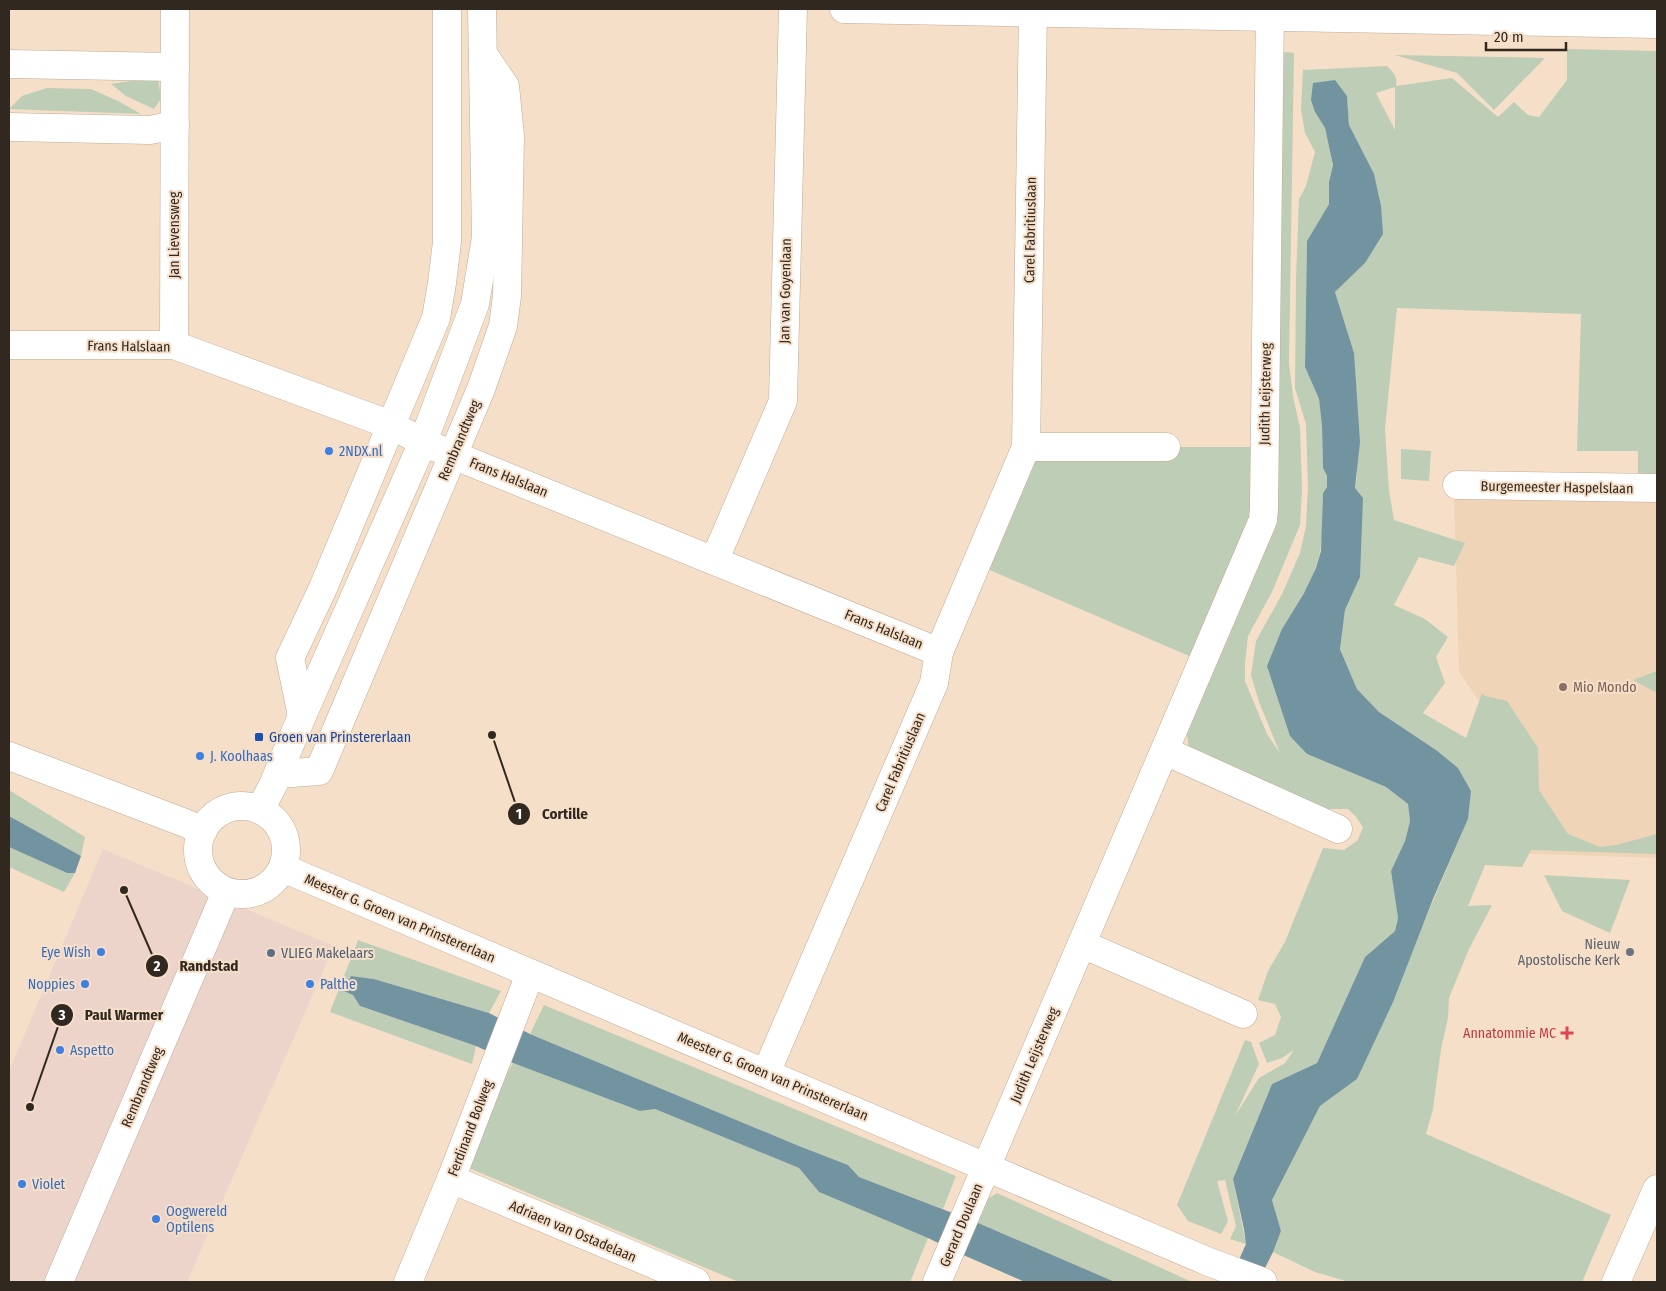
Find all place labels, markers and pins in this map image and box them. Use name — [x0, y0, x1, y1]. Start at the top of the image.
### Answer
place label: 2NDX.nl — [339, 443, 383, 460]
marker: 2NDX.nl — [323, 445, 335, 457]
place label: Mio Mondo — [1573, 679, 1637, 696]
marker: Mio Mondo — [1557, 681, 1569, 693]
place label: Groen van Prinstererlaan — [269, 729, 411, 746]
marker: Groen van Prinstererlaan — [253, 731, 265, 743]
place label: J. Koolhaas — [210, 748, 273, 765]
marker: J. Koolhaas — [194, 750, 206, 762]
callout: Cortille — [507, 799, 598, 829]
place label: Nieuw Apostolische Kerk — [1518, 936, 1620, 969]
place label: Eye Wish — [41, 944, 91, 961]
place label: VLIEG Makelaars — [281, 945, 374, 962]
marker: Eye Wish — [95, 946, 107, 958]
marker: Nieuw Apostolische Kerk — [1624, 946, 1636, 958]
marker: VLIEG Makelaars — [265, 947, 277, 959]
callout: Randstad — [144, 951, 248, 981]
place label: Noppies — [28, 976, 75, 993]
place label: Palthe — [320, 976, 356, 993]
marker: Noppies — [79, 978, 91, 990]
marker: Palthe — [304, 978, 316, 990]
callout: Paul Warmer — [49, 1000, 173, 1030]
place label: Annatommie MC — [1463, 1025, 1556, 1042]
marker: Annatommie MC — [1560, 1026, 1574, 1040]
place label: Aspetto — [70, 1042, 114, 1059]
marker: Aspetto — [54, 1044, 66, 1056]
place label: Violet — [32, 1176, 66, 1193]
marker: Violet — [16, 1178, 28, 1190]
place label: Oogwereld Optilens — [166, 1203, 227, 1236]
marker: Oogwereld Optilens — [150, 1213, 162, 1225]

